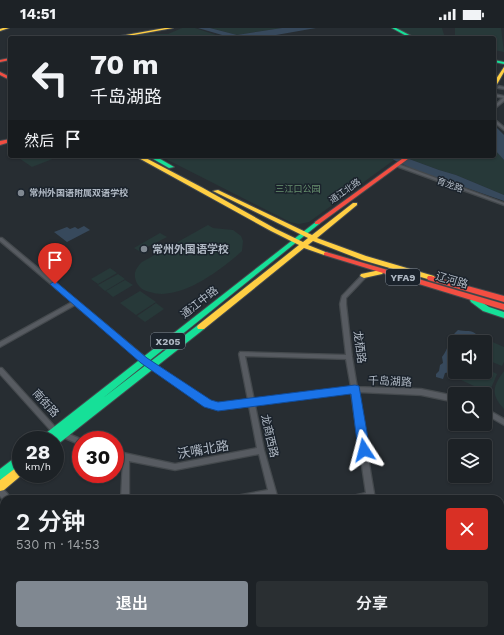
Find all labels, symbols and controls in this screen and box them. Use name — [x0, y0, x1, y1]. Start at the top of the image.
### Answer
text: 14:51 — [20, 5, 56, 23]
text: 70 m — [90, 48, 159, 81]
icon: left — [24, 52, 76, 104]
text: 千岛湖路 — [90, 86, 162, 107]
icon: arrive — [62, 128, 84, 150]
text: 然后 — [24, 132, 54, 150]
street label: 育龙路 — [436, 175, 465, 194]
street label: 通江北路 — [327, 177, 363, 205]
park label: 三江口公园 — [275, 184, 321, 194]
place label: 常州外国语附属双语学校 — [29, 187, 129, 198]
marker: 常州外国语附属双语学校 — [16, 188, 26, 198]
pin — [38, 243, 72, 284]
place label: 常州外国语学校 — [152, 243, 229, 256]
marker: 常州外国语学校 — [139, 244, 149, 254]
icon: arrive — [44, 249, 66, 271]
road number: YFA9 — [386, 269, 420, 285]
street label: 辽河路 — [434, 270, 470, 291]
street label: 通江中路 — [178, 284, 221, 321]
street label: 龙栖路 — [351, 330, 368, 364]
road number: X205 — [151, 333, 185, 349]
map controls — [448, 335, 492, 483]
button: sound — [448, 335, 492, 379]
street label: 千岛湖路 — [368, 374, 412, 389]
street label: 南街路 — [30, 387, 61, 420]
button: search — [448, 387, 492, 431]
street label: 龙商西路 — [258, 413, 281, 459]
position arrow — [343, 429, 385, 471]
speed limit sign: 30 — [72, 431, 124, 483]
street label: 沃嘴北路 — [176, 438, 230, 461]
button: layers — [448, 439, 492, 483]
text: 28 — [26, 440, 50, 464]
text: km/h — [25, 461, 51, 472]
text: 2 分钟 — [16, 508, 86, 536]
button: close — [446, 508, 488, 550]
text: 530 m · 14:53 — [16, 537, 100, 552]
button: 退出 — [16, 581, 248, 627]
button: 分享 — [256, 581, 488, 627]

